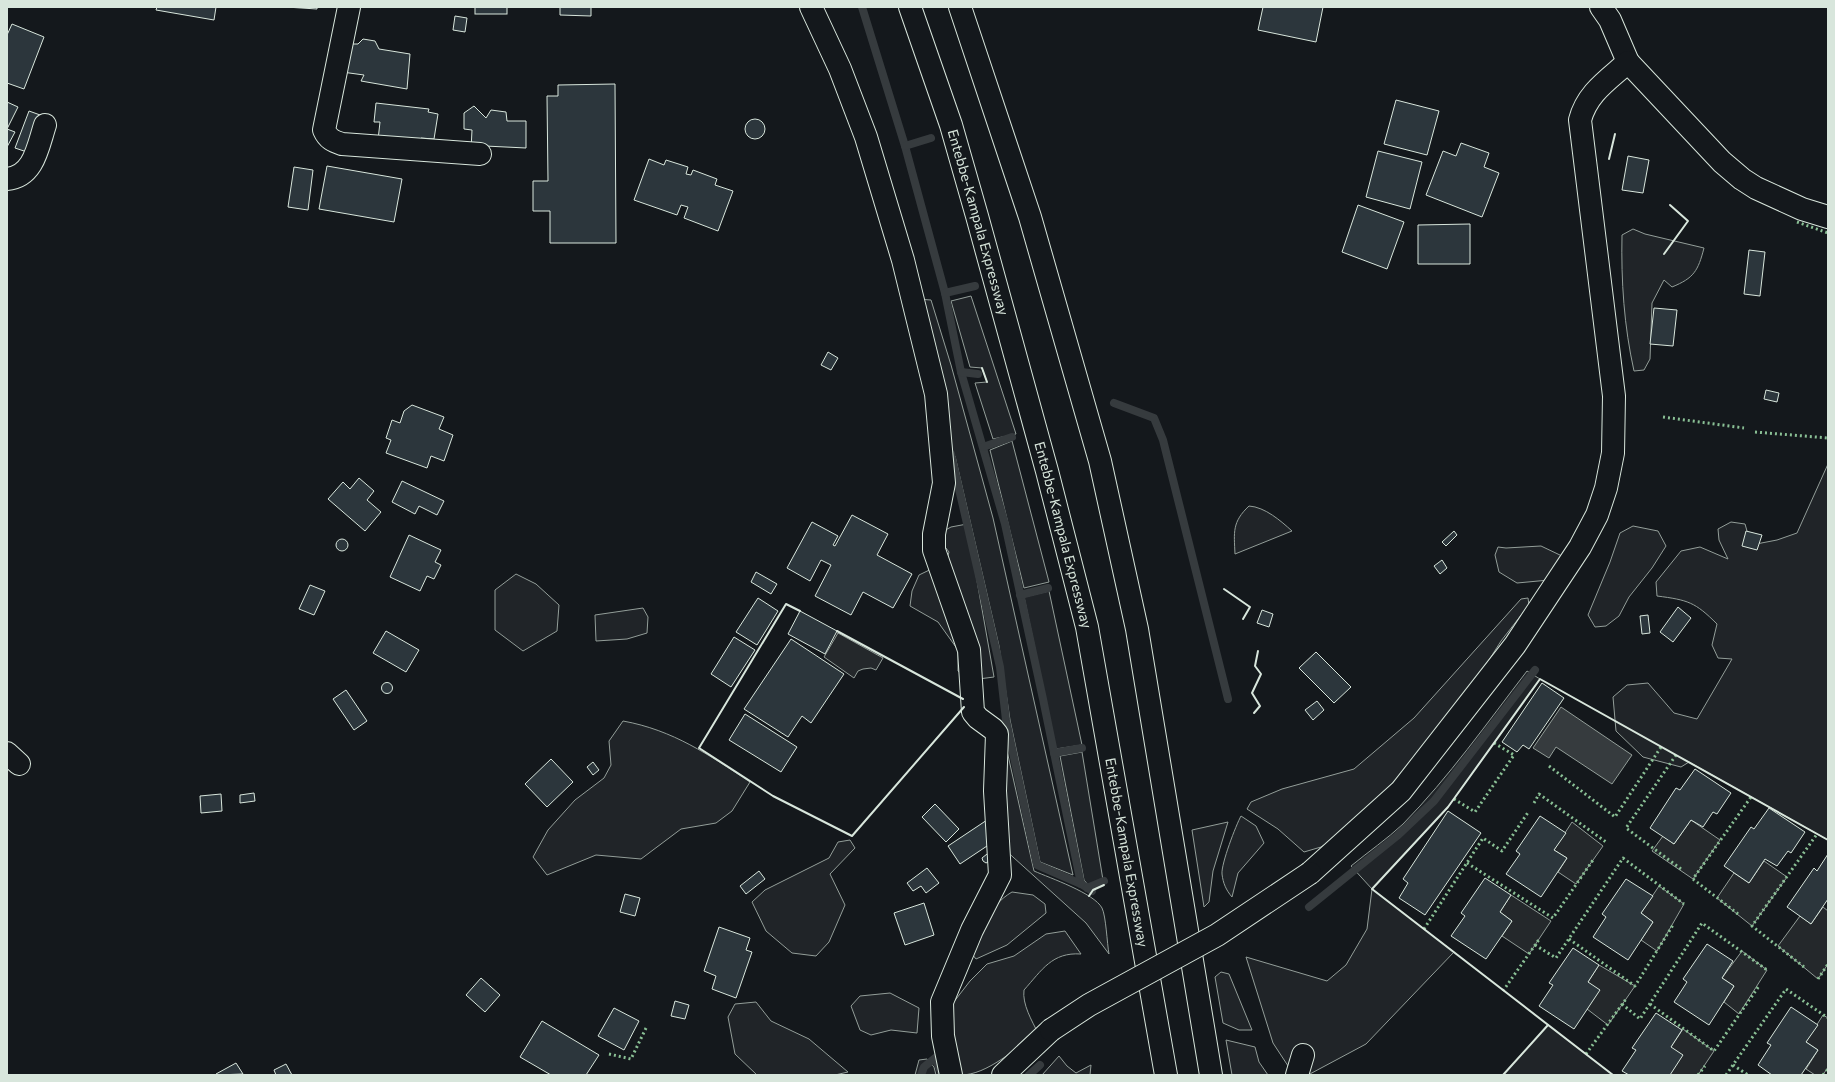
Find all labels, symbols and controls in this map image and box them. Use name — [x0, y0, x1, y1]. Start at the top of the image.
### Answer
street label: Entebbe-Kampala Expressway — [945, 127, 1013, 317]
street label: Entebbe-Kampala Expressway — [1031, 440, 1096, 630]
street label: Entebbe-Kampala Expressway — [1102, 756, 1152, 949]

